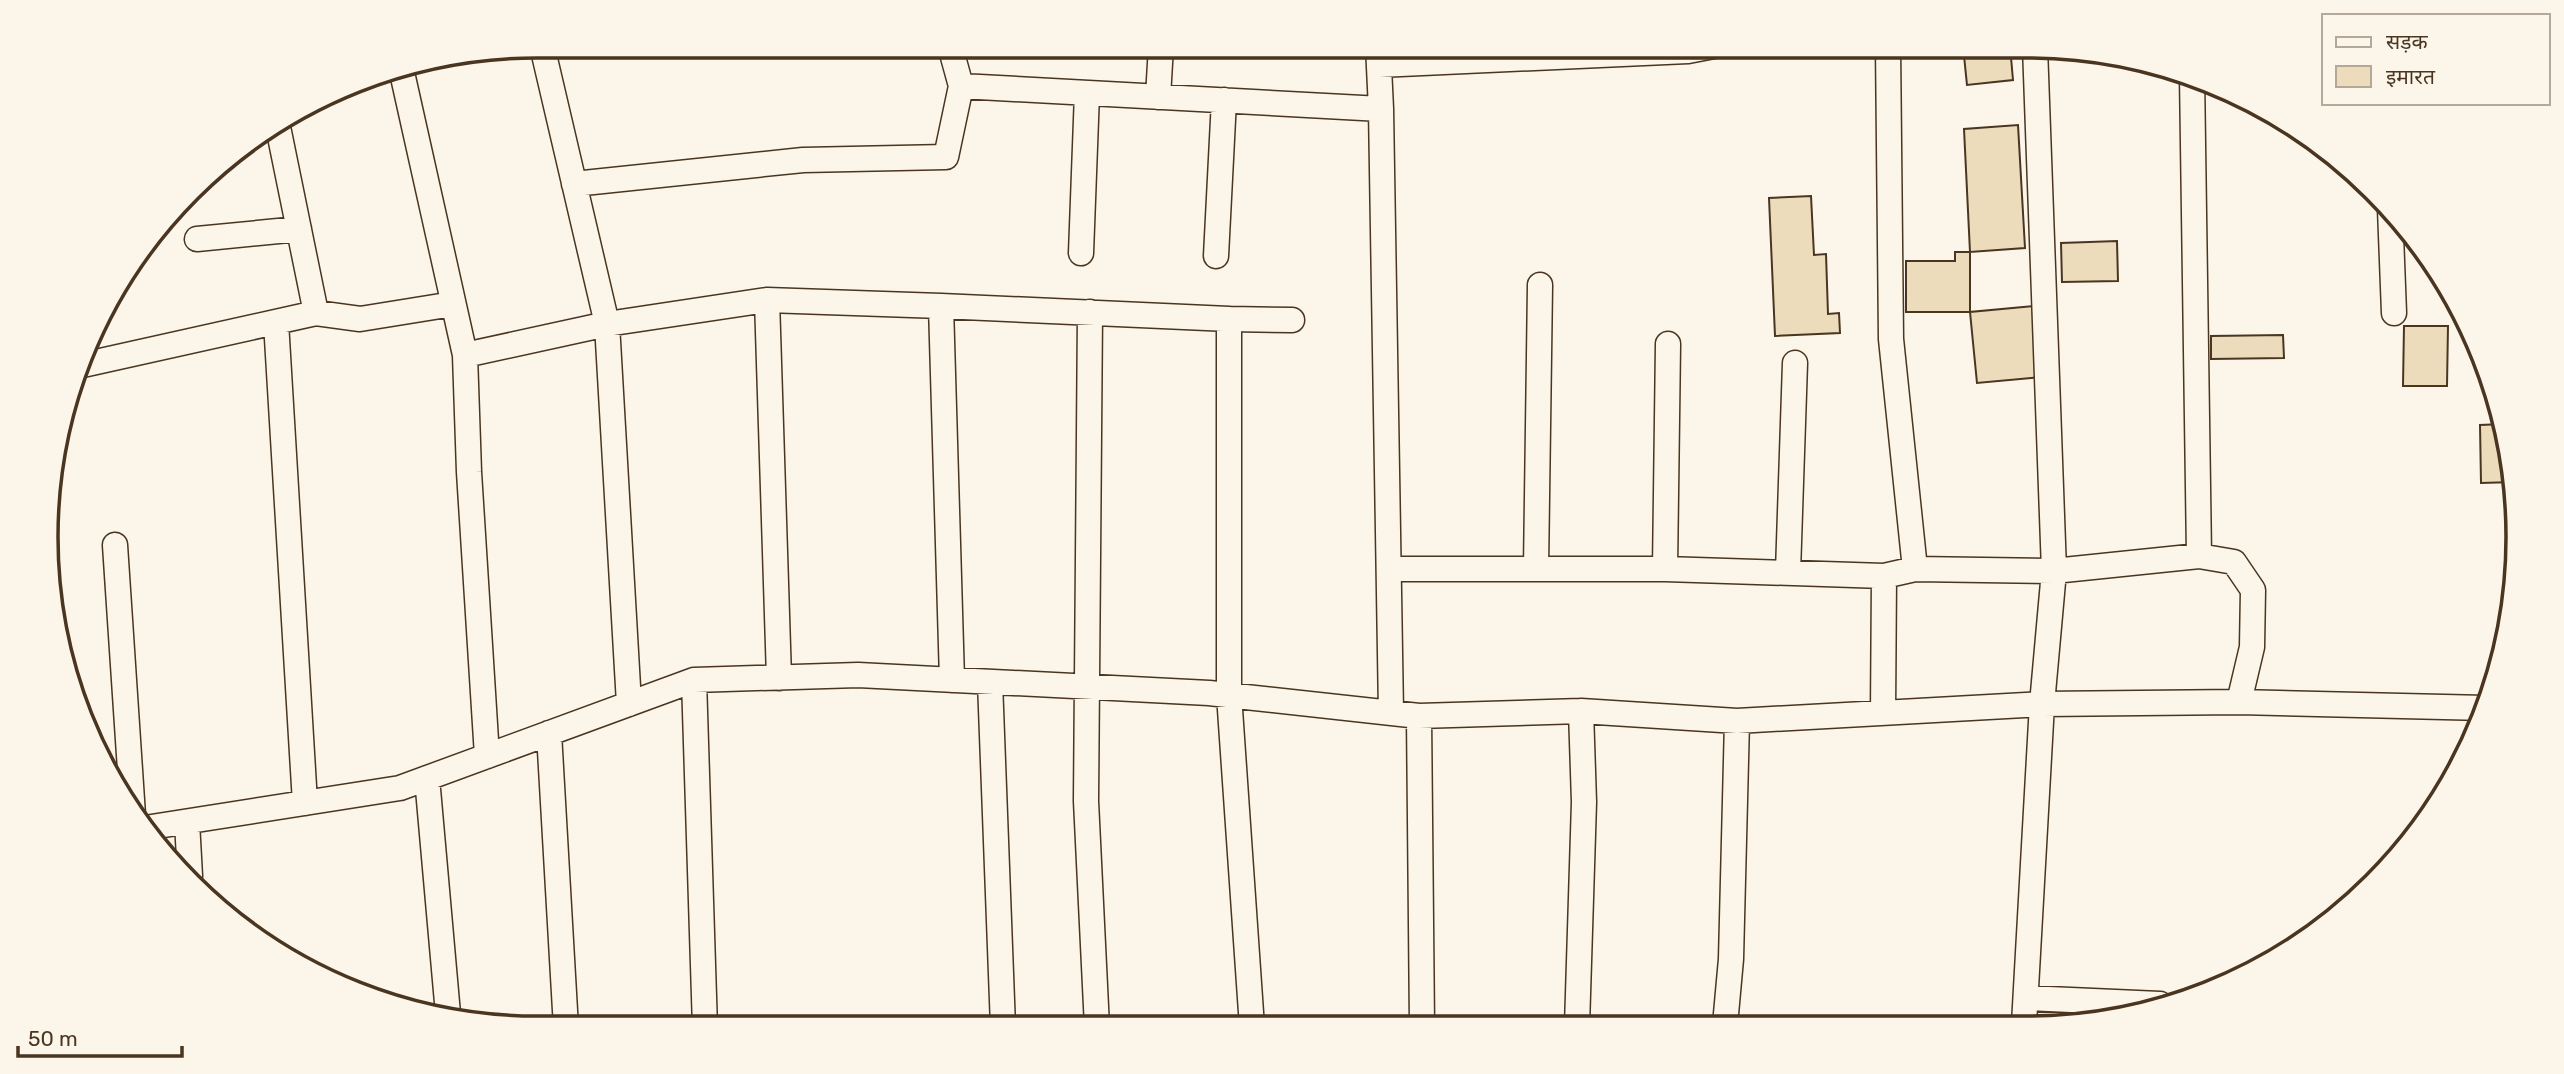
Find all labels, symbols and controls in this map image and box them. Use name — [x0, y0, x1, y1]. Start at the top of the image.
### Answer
legend — [2322, 14, 2550, 105]
text: सड़क — [2386, 29, 2428, 54]
text: इमारत — [2386, 64, 2436, 89]
scale bar — [18, 1014, 182, 1058]
text: 50 m — [28, 1026, 78, 1051]

